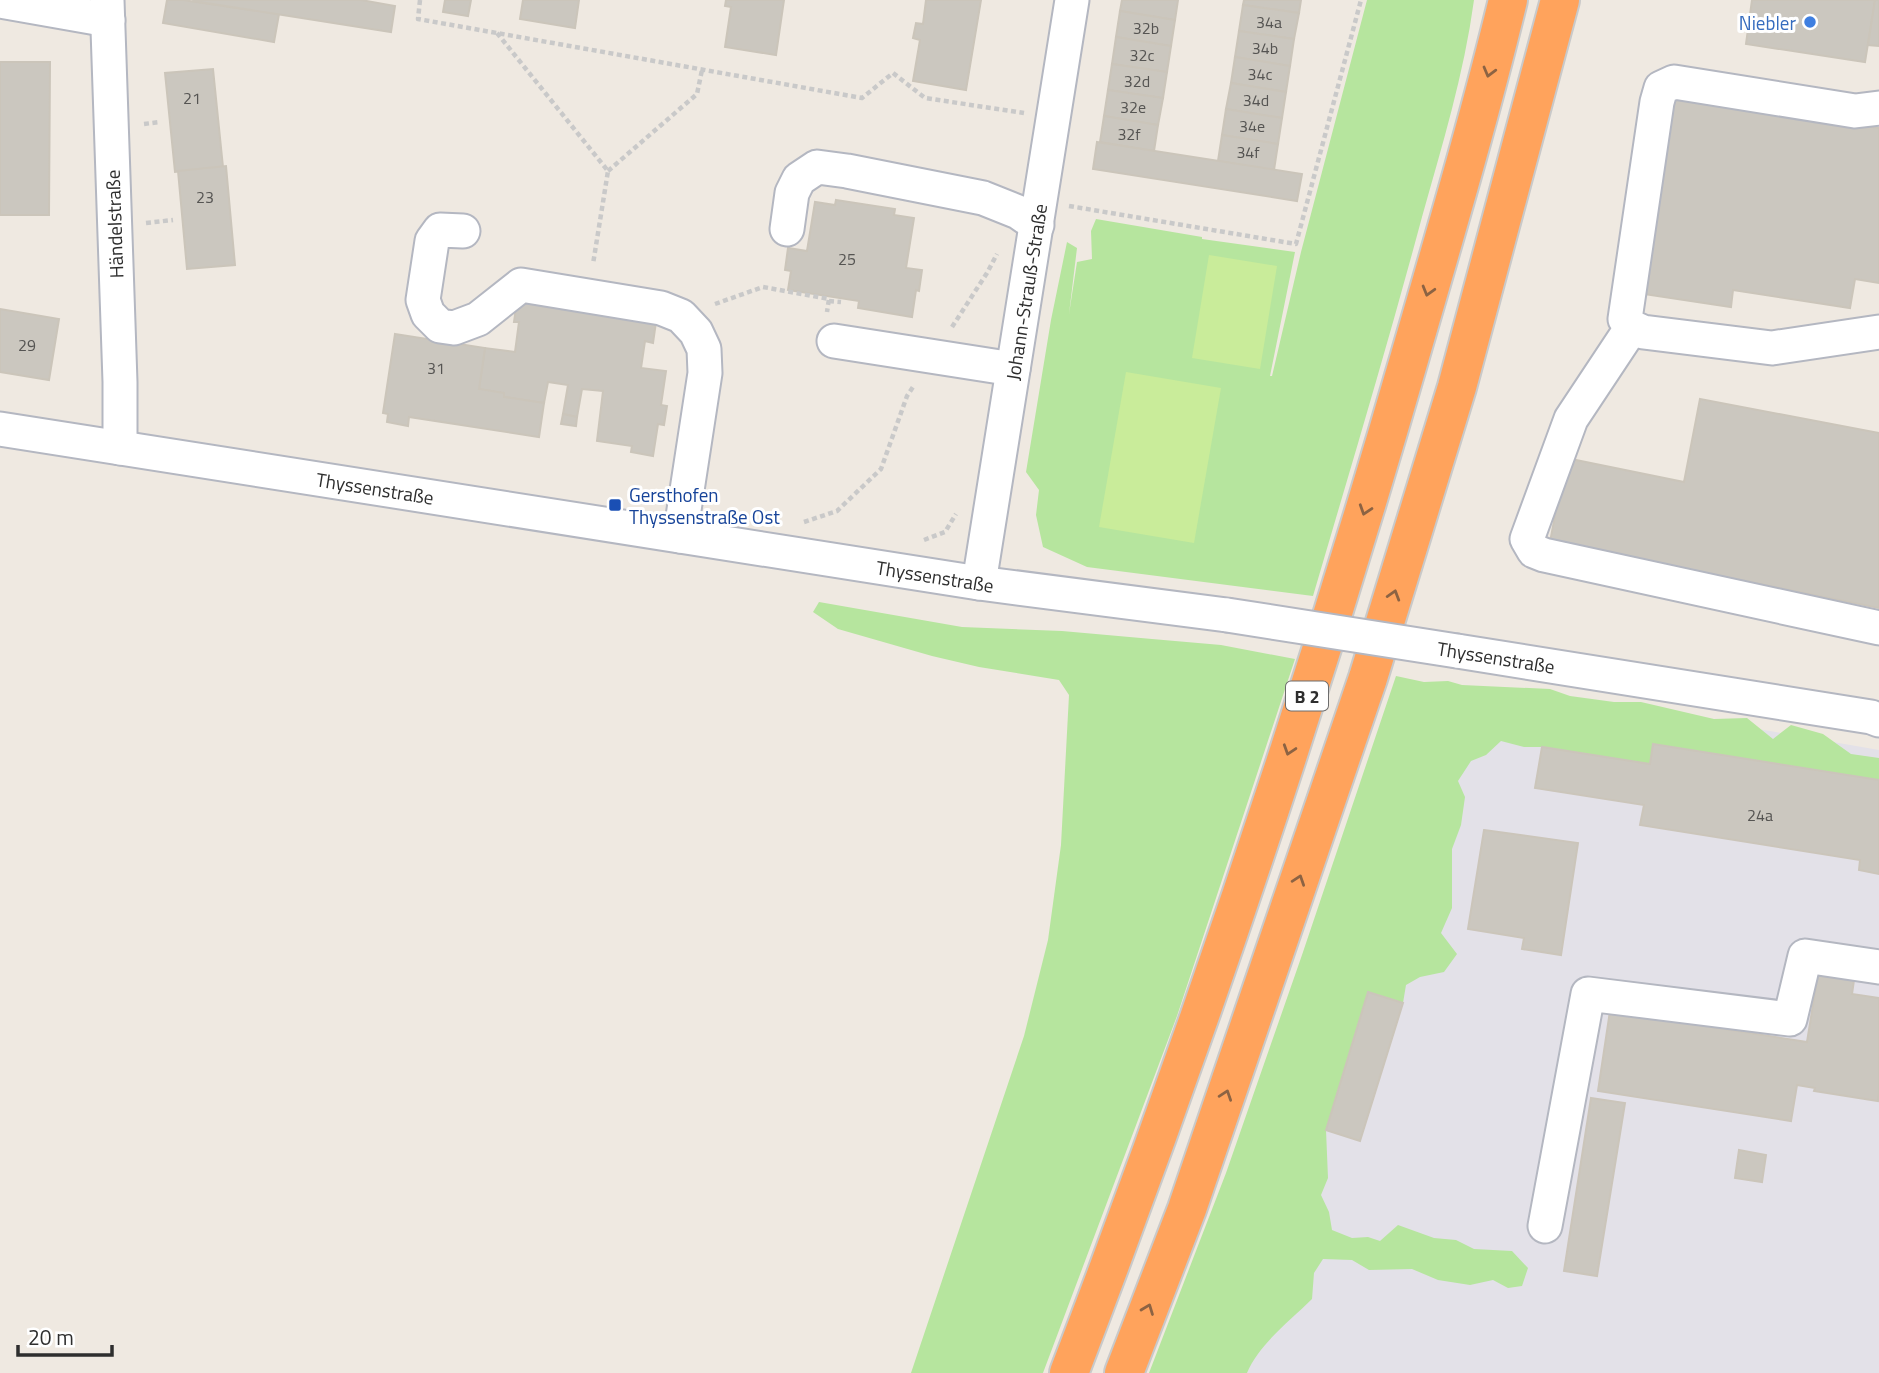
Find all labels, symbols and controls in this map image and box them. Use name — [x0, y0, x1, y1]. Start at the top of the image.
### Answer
place label: Niebler — [1739, 8, 1796, 37]
house number: 34a — [1256, 10, 1282, 34]
marker: Niebler — [1802, 14, 1818, 30]
house number: 32b — [1133, 16, 1159, 40]
house number: 34b — [1252, 36, 1278, 60]
house number: 32c — [1130, 43, 1154, 67]
house number: 34c — [1248, 62, 1272, 86]
one-way arrow — [1483, 66, 1497, 78]
house number: 32d — [1124, 69, 1150, 93]
house number: 21 — [183, 86, 201, 110]
house number: 34d — [1243, 88, 1269, 112]
house number: 32e — [1120, 95, 1146, 119]
house number: 34e — [1239, 114, 1265, 138]
house number: 32f — [1117, 122, 1141, 146]
house number: 34f — [1236, 140, 1260, 164]
street label: Händelstraße — [98, 169, 130, 279]
house number: 23 — [196, 185, 214, 209]
street label: Johann-Strauß-Straße — [998, 202, 1054, 382]
house number: 25 — [838, 247, 856, 271]
one-way arrow — [1422, 285, 1437, 297]
house number: 29 — [18, 333, 36, 357]
house number: 31 — [427, 356, 445, 380]
street label: Thyssenstraße — [314, 464, 436, 512]
place label: Gersthofen Thyssenstraße Ost — [629, 480, 780, 531]
marker: Gersthofen Thyssenstraße Ost — [607, 497, 623, 513]
one-way arrow — [1359, 504, 1374, 516]
street label: Thyssenstraße — [874, 552, 996, 600]
one-way arrow — [1386, 589, 1401, 601]
street label: Thyssenstraße — [1435, 633, 1557, 681]
road number: B 2 — [1286, 682, 1328, 710]
one-way arrow — [1283, 744, 1298, 756]
house number: 24a — [1747, 803, 1773, 827]
one-way arrow — [1291, 875, 1305, 887]
one-way arrow — [1218, 1090, 1232, 1102]
one-way arrow — [1140, 1304, 1154, 1316]
scale bar — [18, 1314, 112, 1358]
text: 20 m — [28, 1321, 74, 1353]

